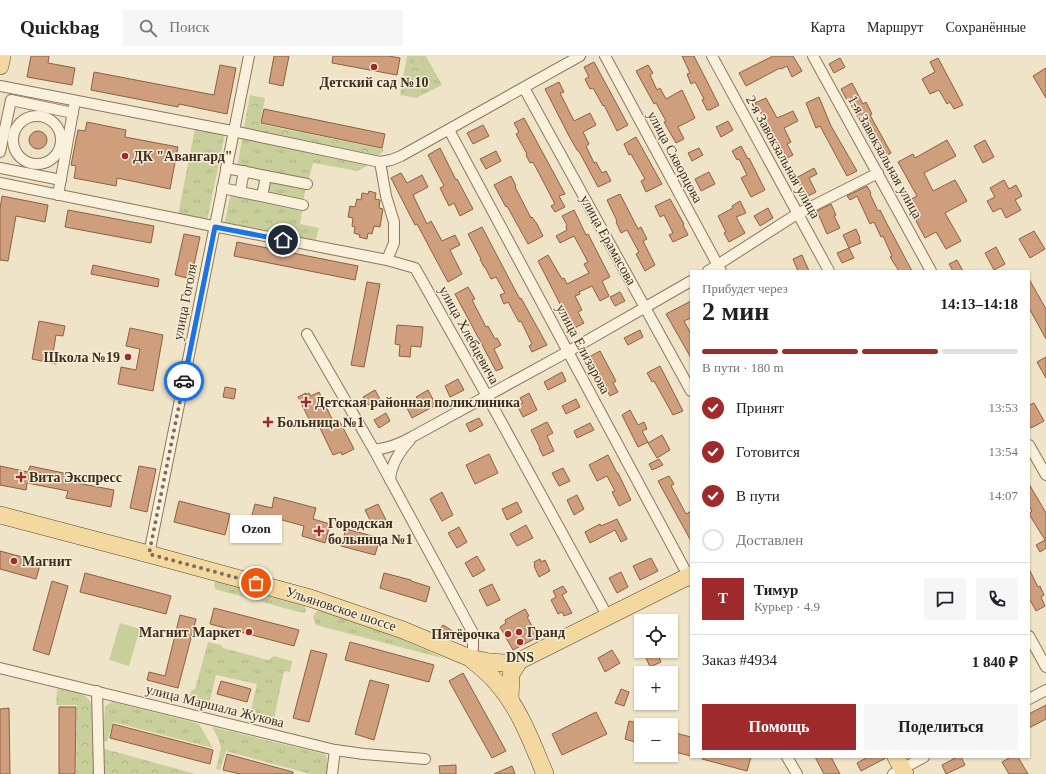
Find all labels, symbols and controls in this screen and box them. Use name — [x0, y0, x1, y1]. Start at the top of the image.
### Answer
search box — [123, 10, 403, 46]
text: Quickbag — [20, 17, 99, 38]
icon: search — [137, 17, 159, 39]
text: Поиск — [169, 19, 210, 35]
text: Карта — [810, 20, 845, 35]
text: Маршрут — [867, 20, 923, 35]
text: Сохранённые — [945, 20, 1026, 35]
marker: Детский сад №10 — [369, 62, 379, 72]
place label: Детский сад №10 — [319, 75, 429, 90]
street label: 2-я Завокзальная улица — [743, 93, 823, 222]
street label: 1-я Завокзальная улица — [845, 93, 925, 222]
street label: улица Скворцова — [644, 109, 706, 206]
place label: ДК "Авангард" — [133, 149, 233, 164]
marker: ДК "Авангард" — [120, 151, 130, 161]
street label: улица Ерамасова — [577, 192, 639, 288]
pin — [266, 223, 300, 257]
icon: home — [272, 229, 294, 251]
street label: улица Гоголя — [170, 262, 200, 342]
text: Прибудет через — [702, 281, 788, 296]
street label: улица Хлебцевича — [436, 283, 502, 387]
text: 14:13–14:18 — [941, 296, 1018, 312]
text: 2 мин — [702, 297, 769, 326]
street label: улица Елизарова — [553, 302, 613, 397]
place label: Школа №19 — [44, 350, 120, 365]
marker: Школа №19 — [123, 352, 133, 362]
text: В пути · 180 m — [702, 360, 784, 375]
courier — [164, 361, 204, 401]
icon: car — [173, 370, 195, 392]
place label: Детская районная поликлиника — [315, 395, 520, 410]
marker: Детская районная поликлиника — [300, 396, 312, 408]
icon: check — [702, 397, 724, 419]
text: Принят — [736, 400, 784, 416]
text: 13:53 — [988, 400, 1018, 415]
place label: Больница №1 — [277, 415, 364, 430]
marker: Больница №1 — [262, 416, 274, 428]
icon: check — [702, 441, 724, 463]
text: Готовится — [736, 444, 800, 460]
text: 13:54 — [988, 444, 1018, 459]
place label: Вита Экспресс — [29, 470, 122, 485]
marker: Вита Экспресс — [16, 472, 26, 482]
icon: check — [702, 485, 724, 507]
text: В пути — [736, 488, 780, 504]
text: 14:07 — [988, 488, 1018, 503]
callout: Ozon — [230, 515, 282, 543]
place label: Городская больница №1 — [328, 516, 413, 547]
text: Ozon — [241, 521, 271, 536]
marker: Городская больница №1 — [313, 525, 325, 537]
text: Доставлен — [736, 532, 803, 548]
place label: Магнит — [22, 554, 72, 569]
marker: Магнит — [9, 556, 19, 566]
pin — [239, 566, 273, 600]
icon: bag — [245, 572, 267, 594]
button: chat — [924, 578, 966, 620]
button: phone — [976, 578, 1018, 620]
text: Тимур — [754, 582, 798, 598]
street label: Ульяновское шоссе — [284, 584, 398, 634]
text: Т — [718, 590, 728, 606]
text: Курьер · 4.9 — [754, 599, 820, 614]
map controls — [634, 614, 678, 762]
button: locate — [634, 614, 678, 658]
place label: Магнит Маркет — [139, 625, 241, 640]
place label: Гранд — [527, 625, 565, 640]
marker: Магнит Маркет — [244, 627, 254, 637]
place label: Пятёрочка — [431, 627, 500, 642]
marker: Гранд — [514, 627, 524, 637]
marker: Пятёрочка — [503, 629, 513, 639]
marker: DNS — [515, 637, 525, 647]
place label: DNS — [506, 650, 534, 665]
text: Заказ #4934 — [702, 652, 777, 668]
text: 1 840 ₽ — [972, 654, 1018, 670]
button: + — [634, 666, 678, 710]
street label: улица Маршала Жукова — [144, 682, 287, 731]
button: Помощь — [702, 704, 856, 750]
button: Поделиться — [864, 704, 1018, 750]
button: − — [634, 718, 678, 762]

